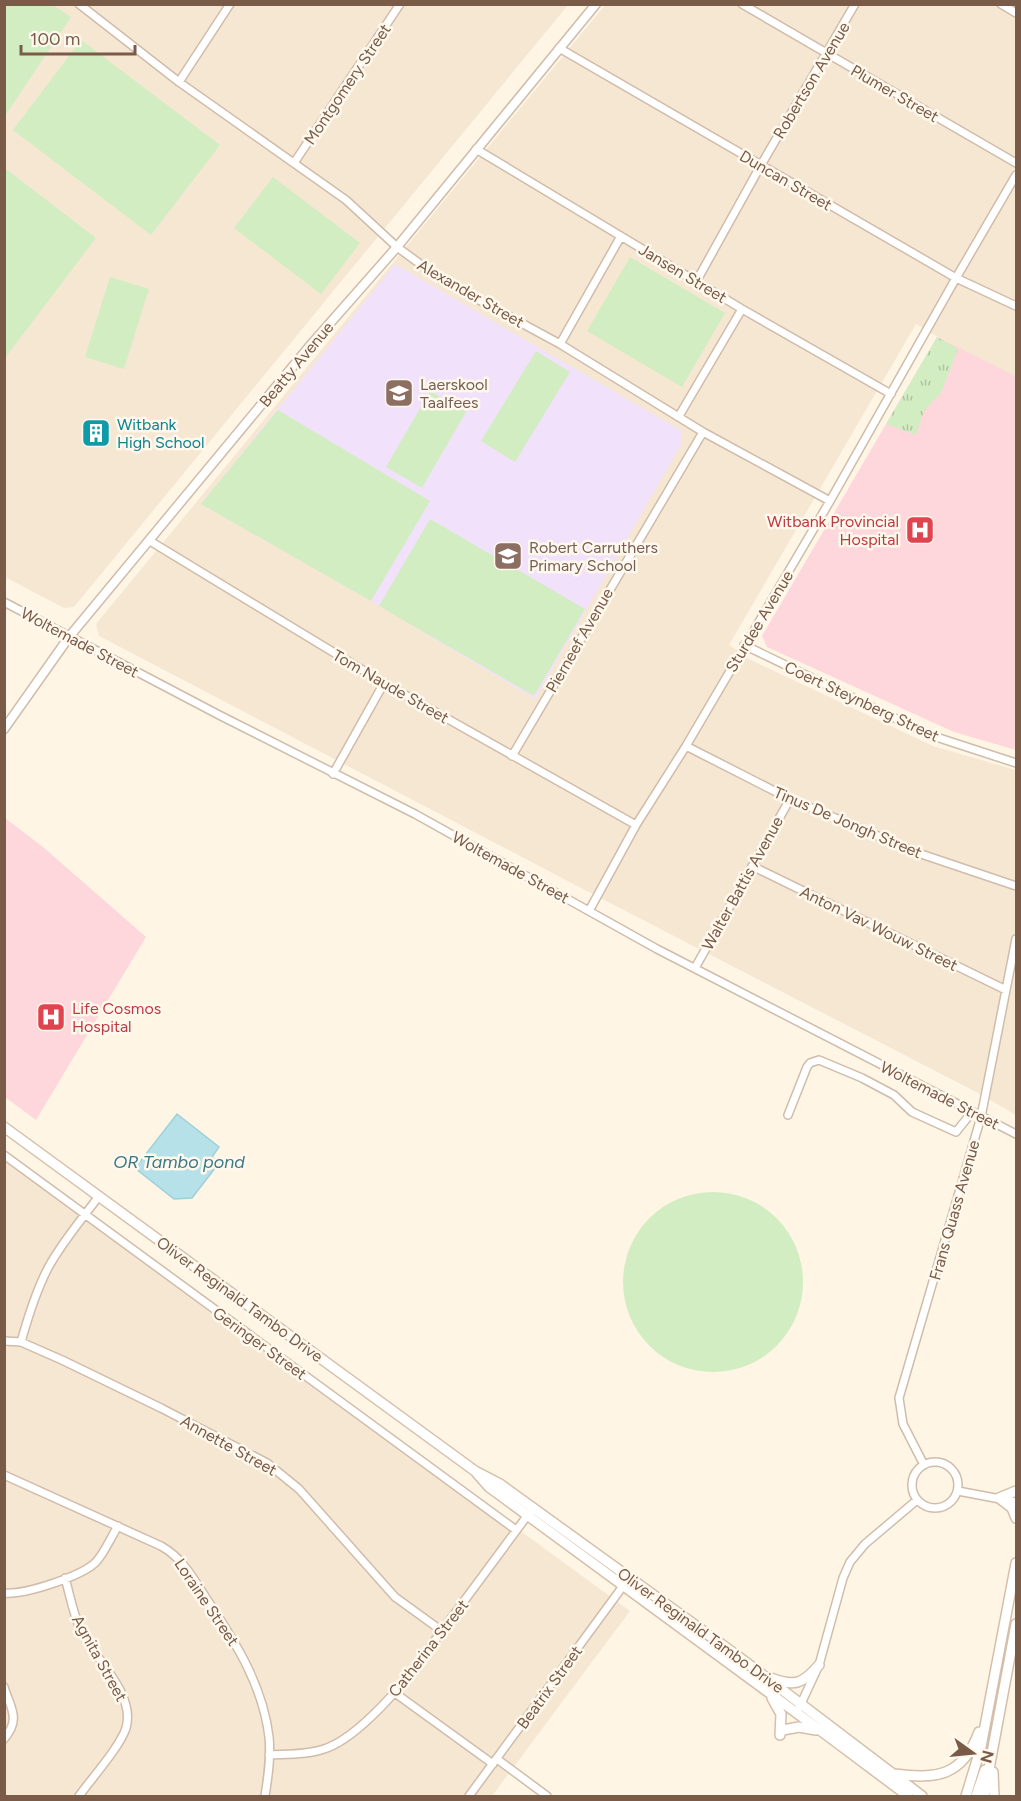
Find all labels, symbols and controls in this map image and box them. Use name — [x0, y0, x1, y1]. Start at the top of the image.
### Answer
scale bar — [21, 18, 135, 56]
street label: Robertson Avenue — [769, 18, 854, 142]
street label: Montgomery Street — [300, 20, 395, 148]
text: 100 m — [30, 28, 80, 50]
street label: Plumer Street — [847, 61, 942, 126]
street label: Duncan Street — [736, 146, 835, 215]
street label: Jansen Street — [635, 240, 730, 307]
street label: Alexander Street — [414, 255, 527, 332]
street label: Beatty Avenue — [255, 318, 338, 411]
place label: Laerskool Taalfees — [420, 375, 488, 412]
school or university icon: Laerskool Taalfees — [383, 377, 415, 409]
place label: Witbank High School — [117, 415, 205, 452]
building icon: Witbank High School — [80, 417, 112, 449]
place label: Witbank Provincial Hospital — [767, 512, 899, 549]
hospital icon: Witbank Provincial Hospital — [904, 514, 936, 546]
place label: Robert Carruthers Primary School — [529, 538, 658, 575]
school or university icon: Robert Carruthers Primary School — [492, 540, 524, 572]
street label: Sturdee Avenue — [722, 567, 797, 675]
street label: Pierneef Avenue — [542, 584, 617, 696]
street label: Woltemade Street — [18, 603, 142, 682]
street label: Tom Naude Street — [329, 645, 452, 727]
street label: Coert Steynberg Street — [781, 657, 942, 746]
street label: Tinus De Jongh Street — [771, 783, 925, 862]
street label: Walter Battis Avenue — [698, 813, 787, 953]
street label: Woltemade Street — [449, 827, 573, 907]
street label: Anton Vav Wouw Street — [797, 882, 961, 975]
place label: Life Cosmos Hospital — [72, 999, 161, 1036]
hospital icon: Life Cosmos Hospital — [35, 1001, 67, 1033]
street label: Woltemade Street — [877, 1057, 1002, 1134]
street label: Frans Quass Avenue — [925, 1138, 984, 1282]
water label: OR Tambo pond — [113, 1151, 245, 1173]
street label: Oliver Reginald Tambo Drive — [153, 1233, 327, 1366]
street label: Geringer Street — [209, 1303, 310, 1384]
street label: Annette Street — [177, 1411, 280, 1480]
street label: Loraine Street — [170, 1555, 243, 1650]
street label: Oliver Reginald Tambo Drive — [614, 1564, 788, 1697]
street label: Catherina Street — [384, 1596, 472, 1701]
street label: Agnita Street — [68, 1612, 131, 1705]
street label: Beatrix Street — [513, 1642, 586, 1733]
north arrow — [943, 1723, 1003, 1783]
text: N — [976, 1748, 998, 1765]

